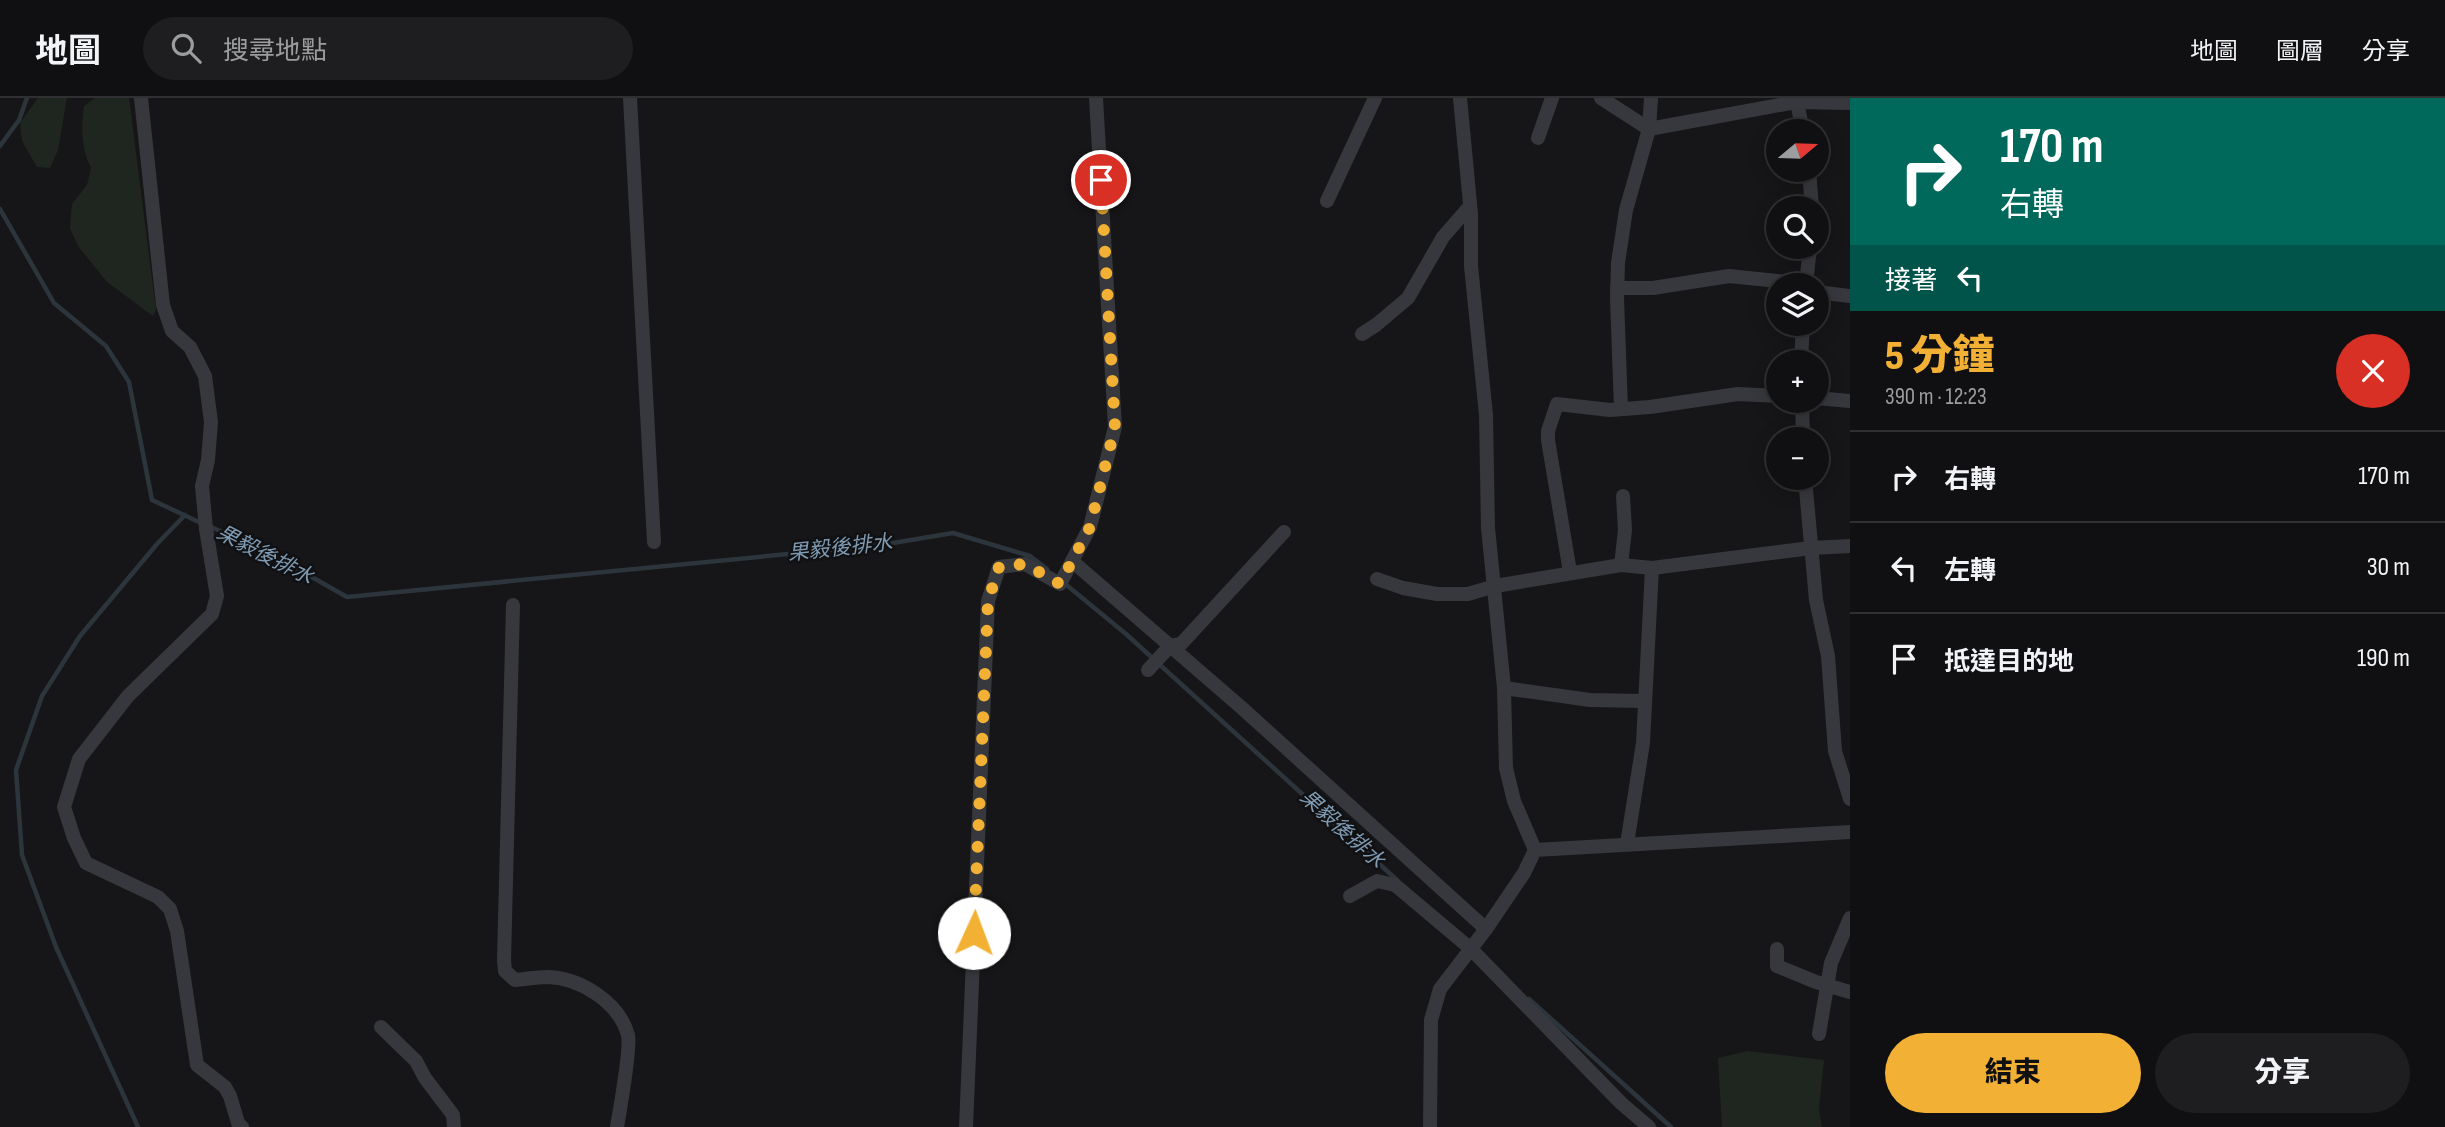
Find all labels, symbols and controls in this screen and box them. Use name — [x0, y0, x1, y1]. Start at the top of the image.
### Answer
search box — [143, 17, 633, 80]
icon: search — [167, 29, 205, 67]
text: 地圖 — [35, 32, 101, 72]
text: 搜尋地點 — [223, 36, 327, 67]
text: 地圖 — [2190, 37, 2238, 66]
text: 圖層 — [2276, 37, 2324, 66]
text: 分享 — [2362, 37, 2410, 66]
text: 170 m — [2000, 118, 2104, 177]
north arrow — [1766, 119, 1829, 182]
map controls — [1766, 119, 1829, 490]
icon: right — [1885, 126, 1976, 217]
pin — [1071, 150, 1131, 210]
icon: arrive — [1082, 161, 1120, 199]
text: 右轉 — [2000, 186, 2064, 225]
button: search — [1766, 196, 1829, 259]
icon: left — [1951, 259, 1989, 297]
text: 接著 — [1885, 266, 1937, 297]
button: layers — [1766, 273, 1829, 336]
text: 5 分鐘 — [1885, 331, 1995, 382]
button: close — [2336, 334, 2410, 408]
button: + — [1766, 350, 1829, 413]
text: 390 m · 12:23 — [1885, 383, 1987, 411]
button: − — [1766, 427, 1829, 490]
icon: right — [1885, 458, 1923, 496]
text: 170 m — [2358, 461, 2410, 492]
text: 右轉 — [1944, 465, 1996, 496]
water label: 果毅後排水 — [213, 520, 318, 590]
water label: 果毅後排水 — [786, 530, 895, 566]
icon: left — [1885, 549, 1923, 587]
text: 30 m — [2367, 552, 2410, 583]
text: 左轉 — [1944, 556, 1996, 587]
icon: arrive — [1885, 640, 1923, 678]
text: 190 m — [2357, 643, 2410, 674]
text: 抵達目的地 — [1944, 647, 2074, 678]
water label: 果毅後排水 — [1295, 785, 1390, 874]
position arrow — [937, 896, 1011, 970]
button: 結束 — [1885, 1033, 2141, 1113]
button: 分享 — [2155, 1033, 2410, 1113]

